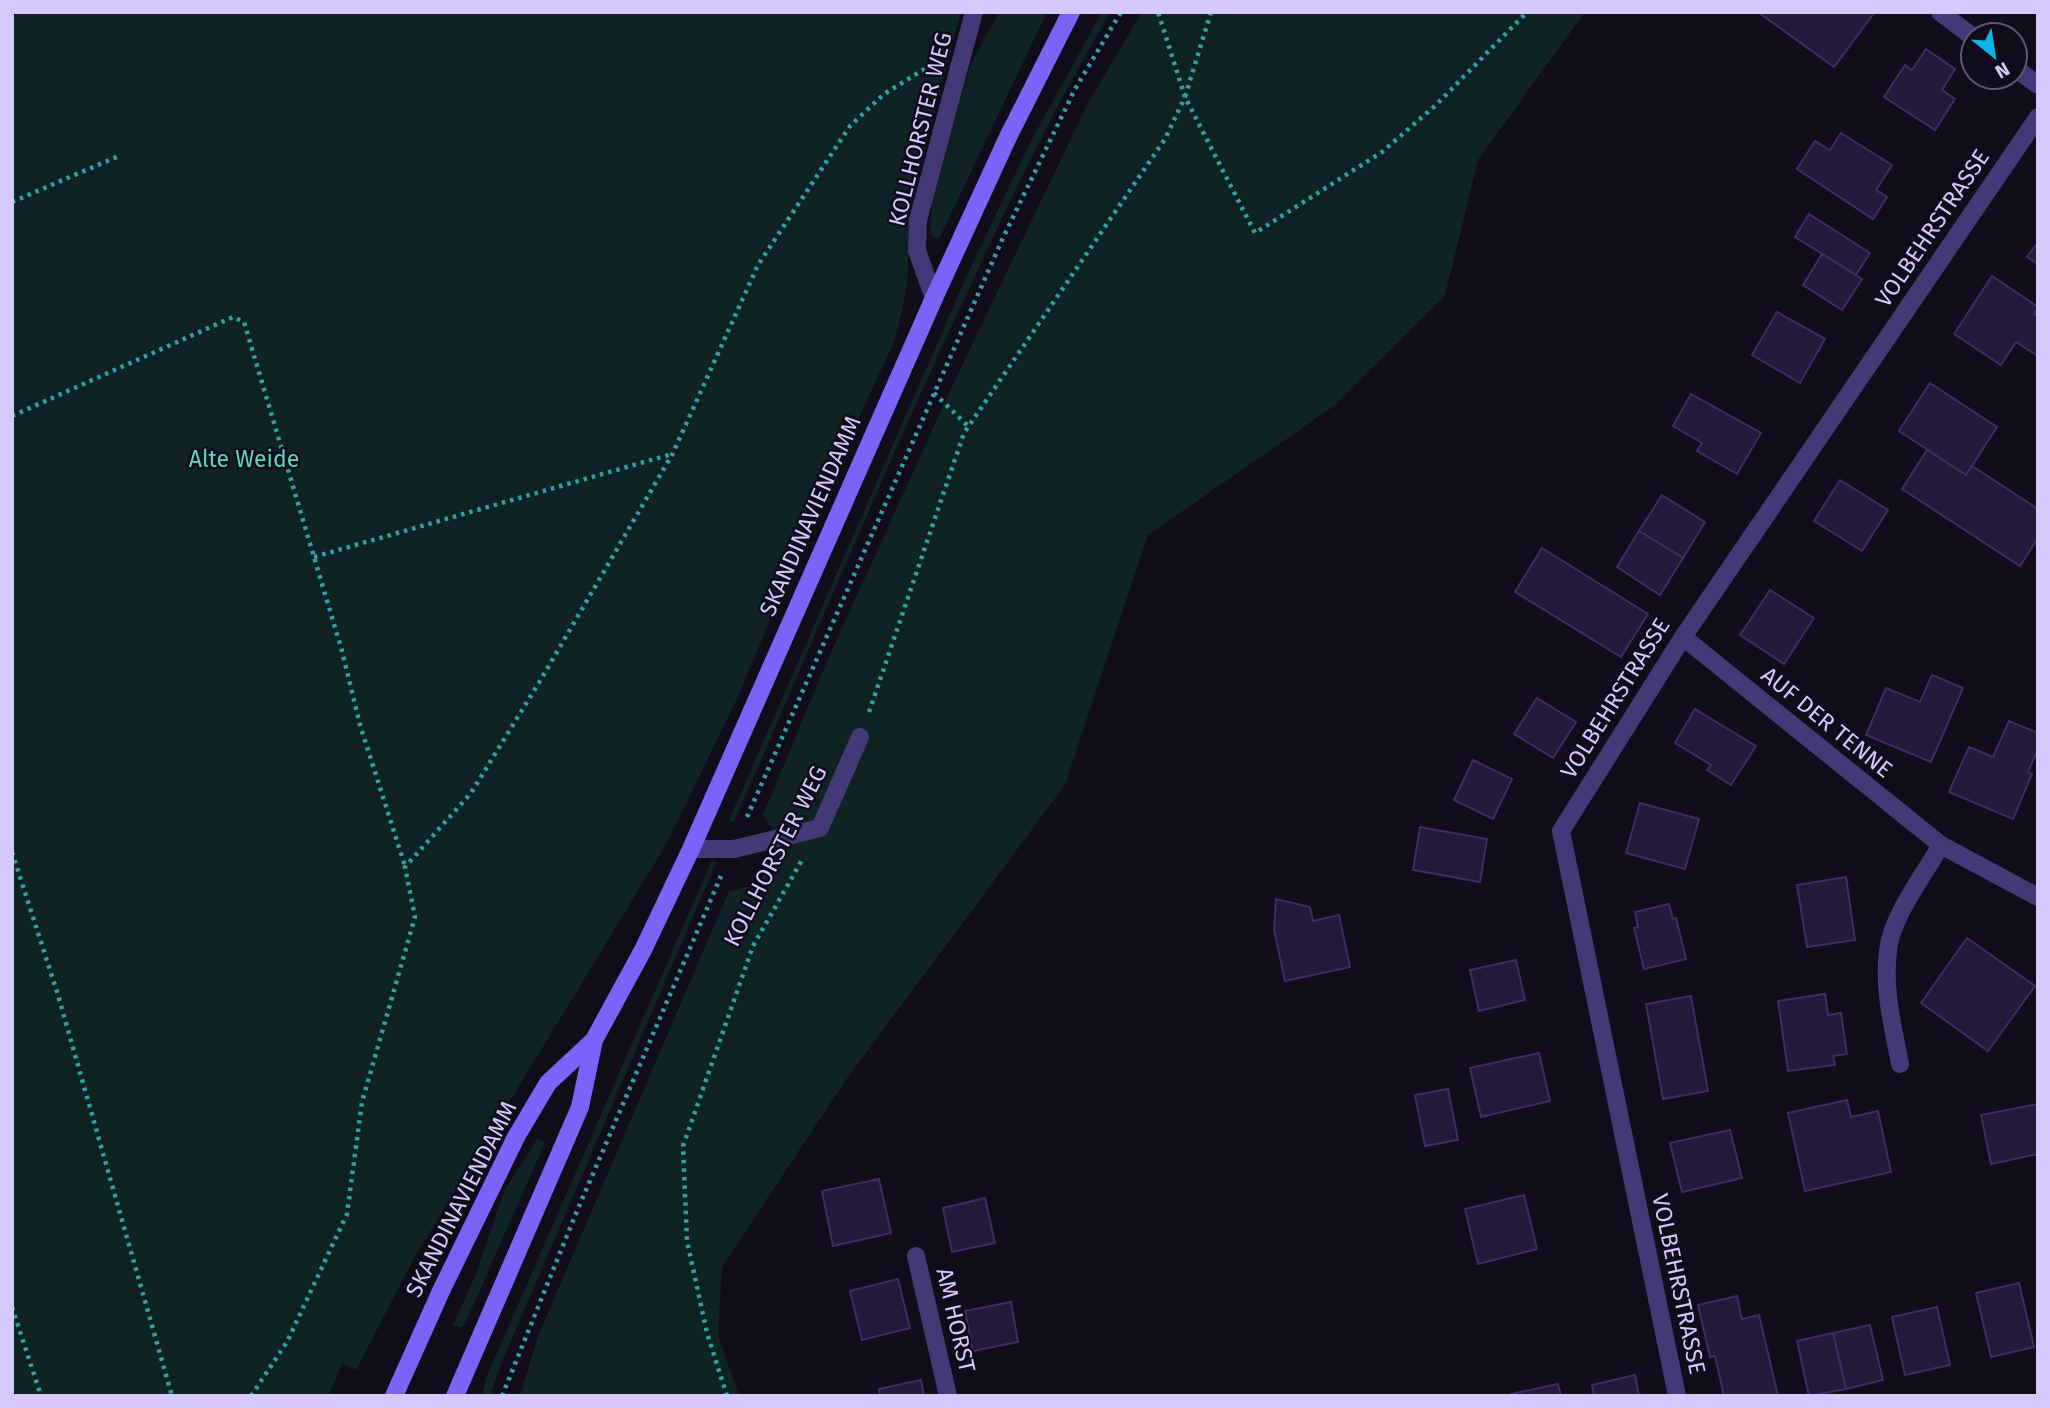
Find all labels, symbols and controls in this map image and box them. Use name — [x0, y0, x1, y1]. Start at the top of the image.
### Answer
north arrow — [1959, 21, 2029, 91]
street label: KOLLHORSTER WEG — [882, 29, 958, 229]
text: N — [1991, 57, 2013, 83]
street label: VOLBEHRSTRASSE — [1869, 144, 1995, 312]
street label: SKANDINAVIENDAMM — [753, 412, 867, 620]
park label: Alte Weide — [189, 445, 299, 473]
street label: VOLBEHRSTRASSE — [1554, 613, 1676, 783]
street label: AUF DER TENNE — [1756, 661, 1898, 783]
street label: KOLLHORSTER WEG — [717, 761, 833, 951]
street label: SKANDINAVIENDAMM — [399, 1096, 523, 1302]
street label: VOLBEHRSTRASSE — [1646, 1191, 1712, 1377]
street label: AM HORST — [930, 1265, 982, 1375]

